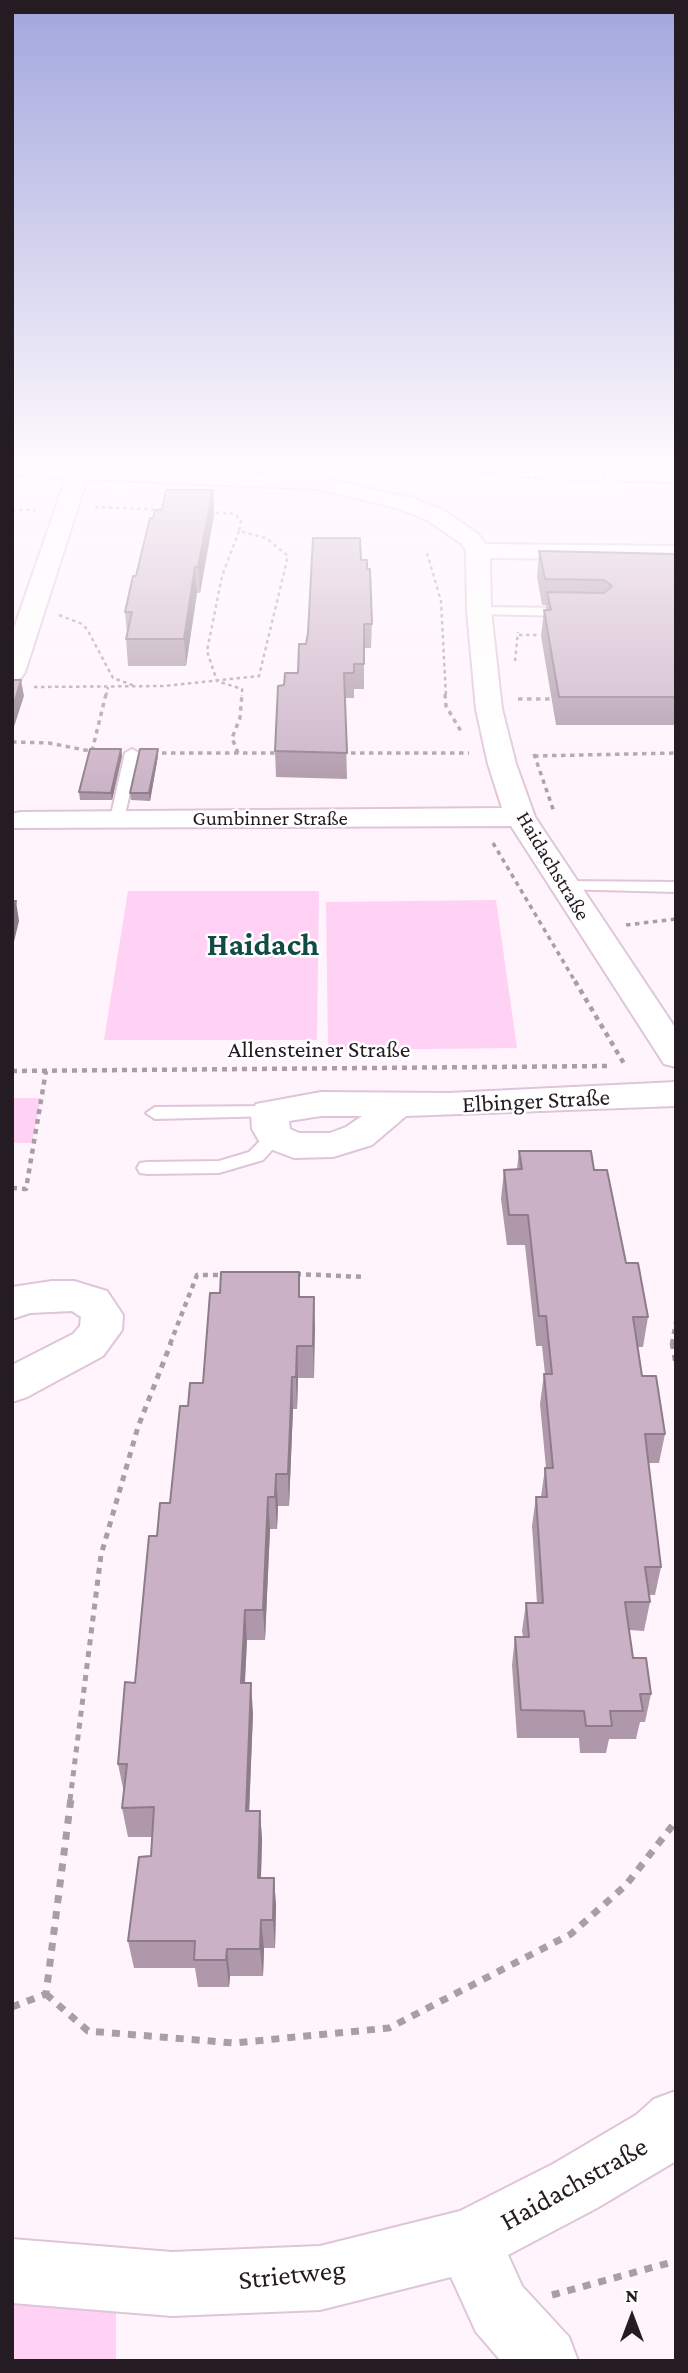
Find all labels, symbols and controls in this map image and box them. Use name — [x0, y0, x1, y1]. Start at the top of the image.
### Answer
street label: Gumbinner Straße — [192, 806, 348, 832]
street label: Haidachstraße — [511, 807, 595, 925]
district label: Haidach — [207, 926, 319, 964]
street label: Allensteiner Straße — [228, 1036, 410, 1064]
street label: Elbinger Straße — [461, 1083, 611, 1119]
street label: Haidachstraße — [494, 2130, 654, 2238]
street label: Strietweg — [237, 2253, 347, 2297]
north arrow — [597, 2282, 667, 2352]
text: N — [626, 2285, 638, 2306]

